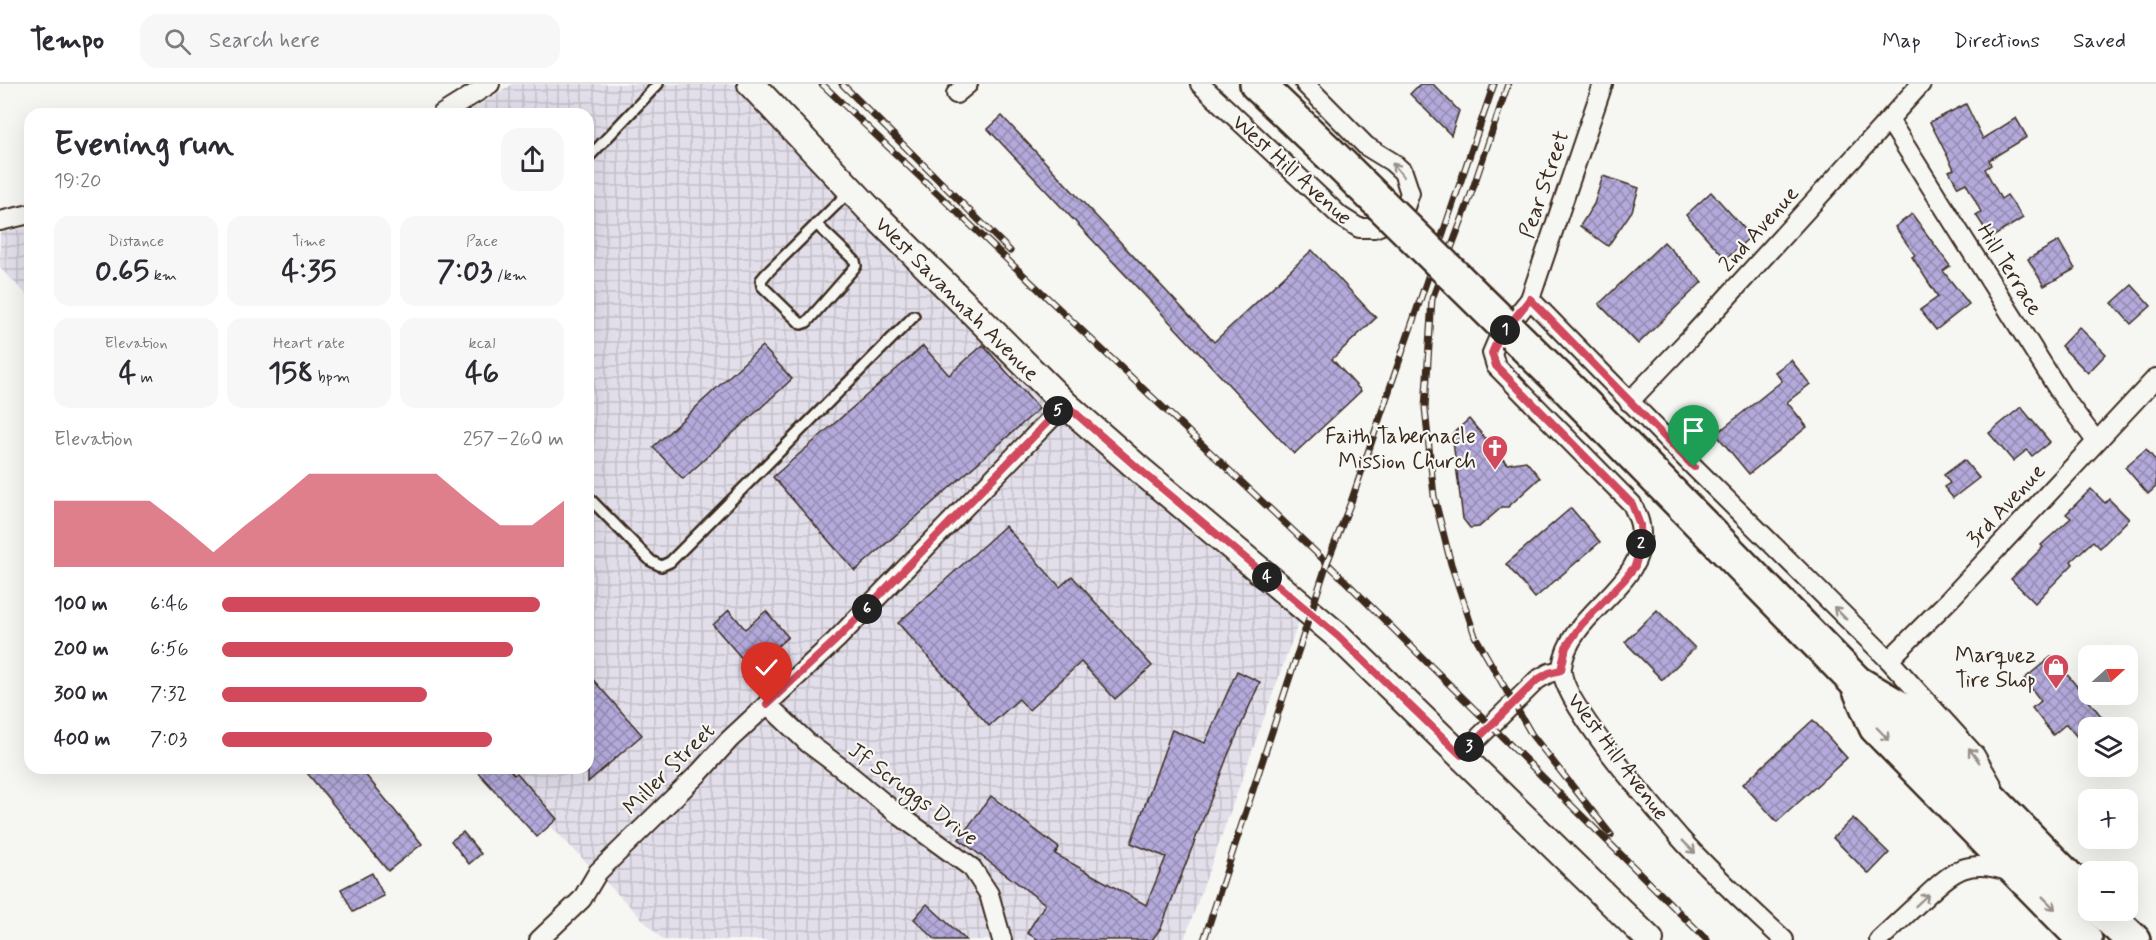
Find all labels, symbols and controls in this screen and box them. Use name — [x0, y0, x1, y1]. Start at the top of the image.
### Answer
search box — [140, 14, 560, 68]
text: Tempo — [30, 23, 104, 60]
icon: search — [161, 25, 194, 58]
text: Search here — [209, 27, 320, 55]
text: Map — [1882, 27, 1921, 55]
text: Directions — [1954, 27, 2040, 55]
text: Saved — [2073, 27, 2126, 55]
street label: West Hill Avenue — [1226, 109, 1358, 232]
text: Evening run — [54, 123, 234, 167]
street label: Pear Street — [1513, 127, 1576, 242]
button: share — [501, 128, 564, 191]
one-way arrow — [1392, 162, 1406, 178]
text: 19:20 — [54, 168, 101, 195]
street label: 2nd Avenue — [1713, 180, 1806, 278]
street label: West Savannah Avenue — [868, 211, 1045, 388]
street label: Hill Terrace — [1970, 219, 2049, 321]
text: Distance — [108, 231, 164, 252]
text: Time — [292, 231, 326, 252]
text: Pace — [466, 231, 498, 252]
text: 0.65 — [95, 252, 149, 291]
text: 4:35 — [281, 252, 337, 291]
text: 7:03 — [437, 252, 493, 291]
text: km — [149, 265, 177, 286]
text: /km — [493, 265, 527, 286]
pin: 1 — [1490, 315, 1520, 345]
text: 1 — [1501, 319, 1509, 340]
text: Elevation — [105, 333, 168, 354]
text: Heart rate — [273, 333, 345, 354]
text: kcal — [469, 333, 495, 354]
text: 4 — [119, 354, 136, 393]
text: 158 — [268, 354, 314, 393]
text: 46 — [465, 354, 499, 393]
text: m — [136, 367, 153, 388]
text: bpm — [314, 367, 350, 388]
pin: 5 — [1043, 396, 1073, 426]
text: 5 — [1053, 400, 1063, 421]
pin — [1668, 405, 1719, 467]
icon: arrive — [1677, 414, 1710, 447]
place label: Faith Tabernacle Mission Church — [1325, 423, 1476, 476]
text: Elevation — [54, 426, 133, 453]
text: 257–260 m — [463, 426, 564, 453]
church icon: Faith Tabernacle Mission Church — [1480, 433, 1510, 471]
street label: 3rd Avenue — [1961, 458, 2052, 553]
pin: 2 — [1626, 529, 1656, 559]
text: 2 — [1637, 533, 1645, 554]
pin: 4 — [1252, 562, 1282, 592]
text: 4 — [1262, 566, 1272, 587]
text: 100 m — [54, 591, 108, 618]
text: 6:46 — [150, 591, 188, 618]
pin: 6 — [852, 594, 882, 624]
text: 6 — [863, 598, 871, 619]
one-way arrow — [1833, 605, 1848, 620]
text: 200 m — [54, 636, 109, 663]
text: 6:56 — [150, 636, 189, 663]
pin — [741, 642, 792, 704]
place label: Marquez Tire Shop — [1955, 642, 2036, 695]
north arrow — [2078, 645, 2138, 705]
map controls — [2078, 645, 2138, 921]
icon: check — [750, 651, 783, 684]
shop icon: Marquez Tire Shop — [2041, 652, 2071, 690]
text: 300 m — [54, 681, 108, 708]
text: 7:32 — [150, 681, 187, 708]
street label: West Hill Avenue — [1560, 688, 1674, 826]
street label: Miller Street — [617, 717, 721, 821]
button: layers — [2078, 717, 2138, 777]
text: 400 m — [54, 726, 110, 753]
text: 7:03 — [150, 726, 187, 753]
one-way arrow — [1876, 727, 1890, 742]
pin: 3 — [1454, 732, 1484, 762]
text: 3 — [1465, 736, 1473, 757]
street label: Jf Scruggs Drive — [840, 737, 983, 855]
one-way arrow — [1967, 747, 1980, 763]
button: + — [2078, 789, 2138, 849]
one-way arrow — [1682, 839, 1697, 854]
button: − — [2078, 861, 2138, 921]
one-way arrow — [1914, 893, 1929, 907]
one-way arrow — [2042, 896, 2056, 911]

